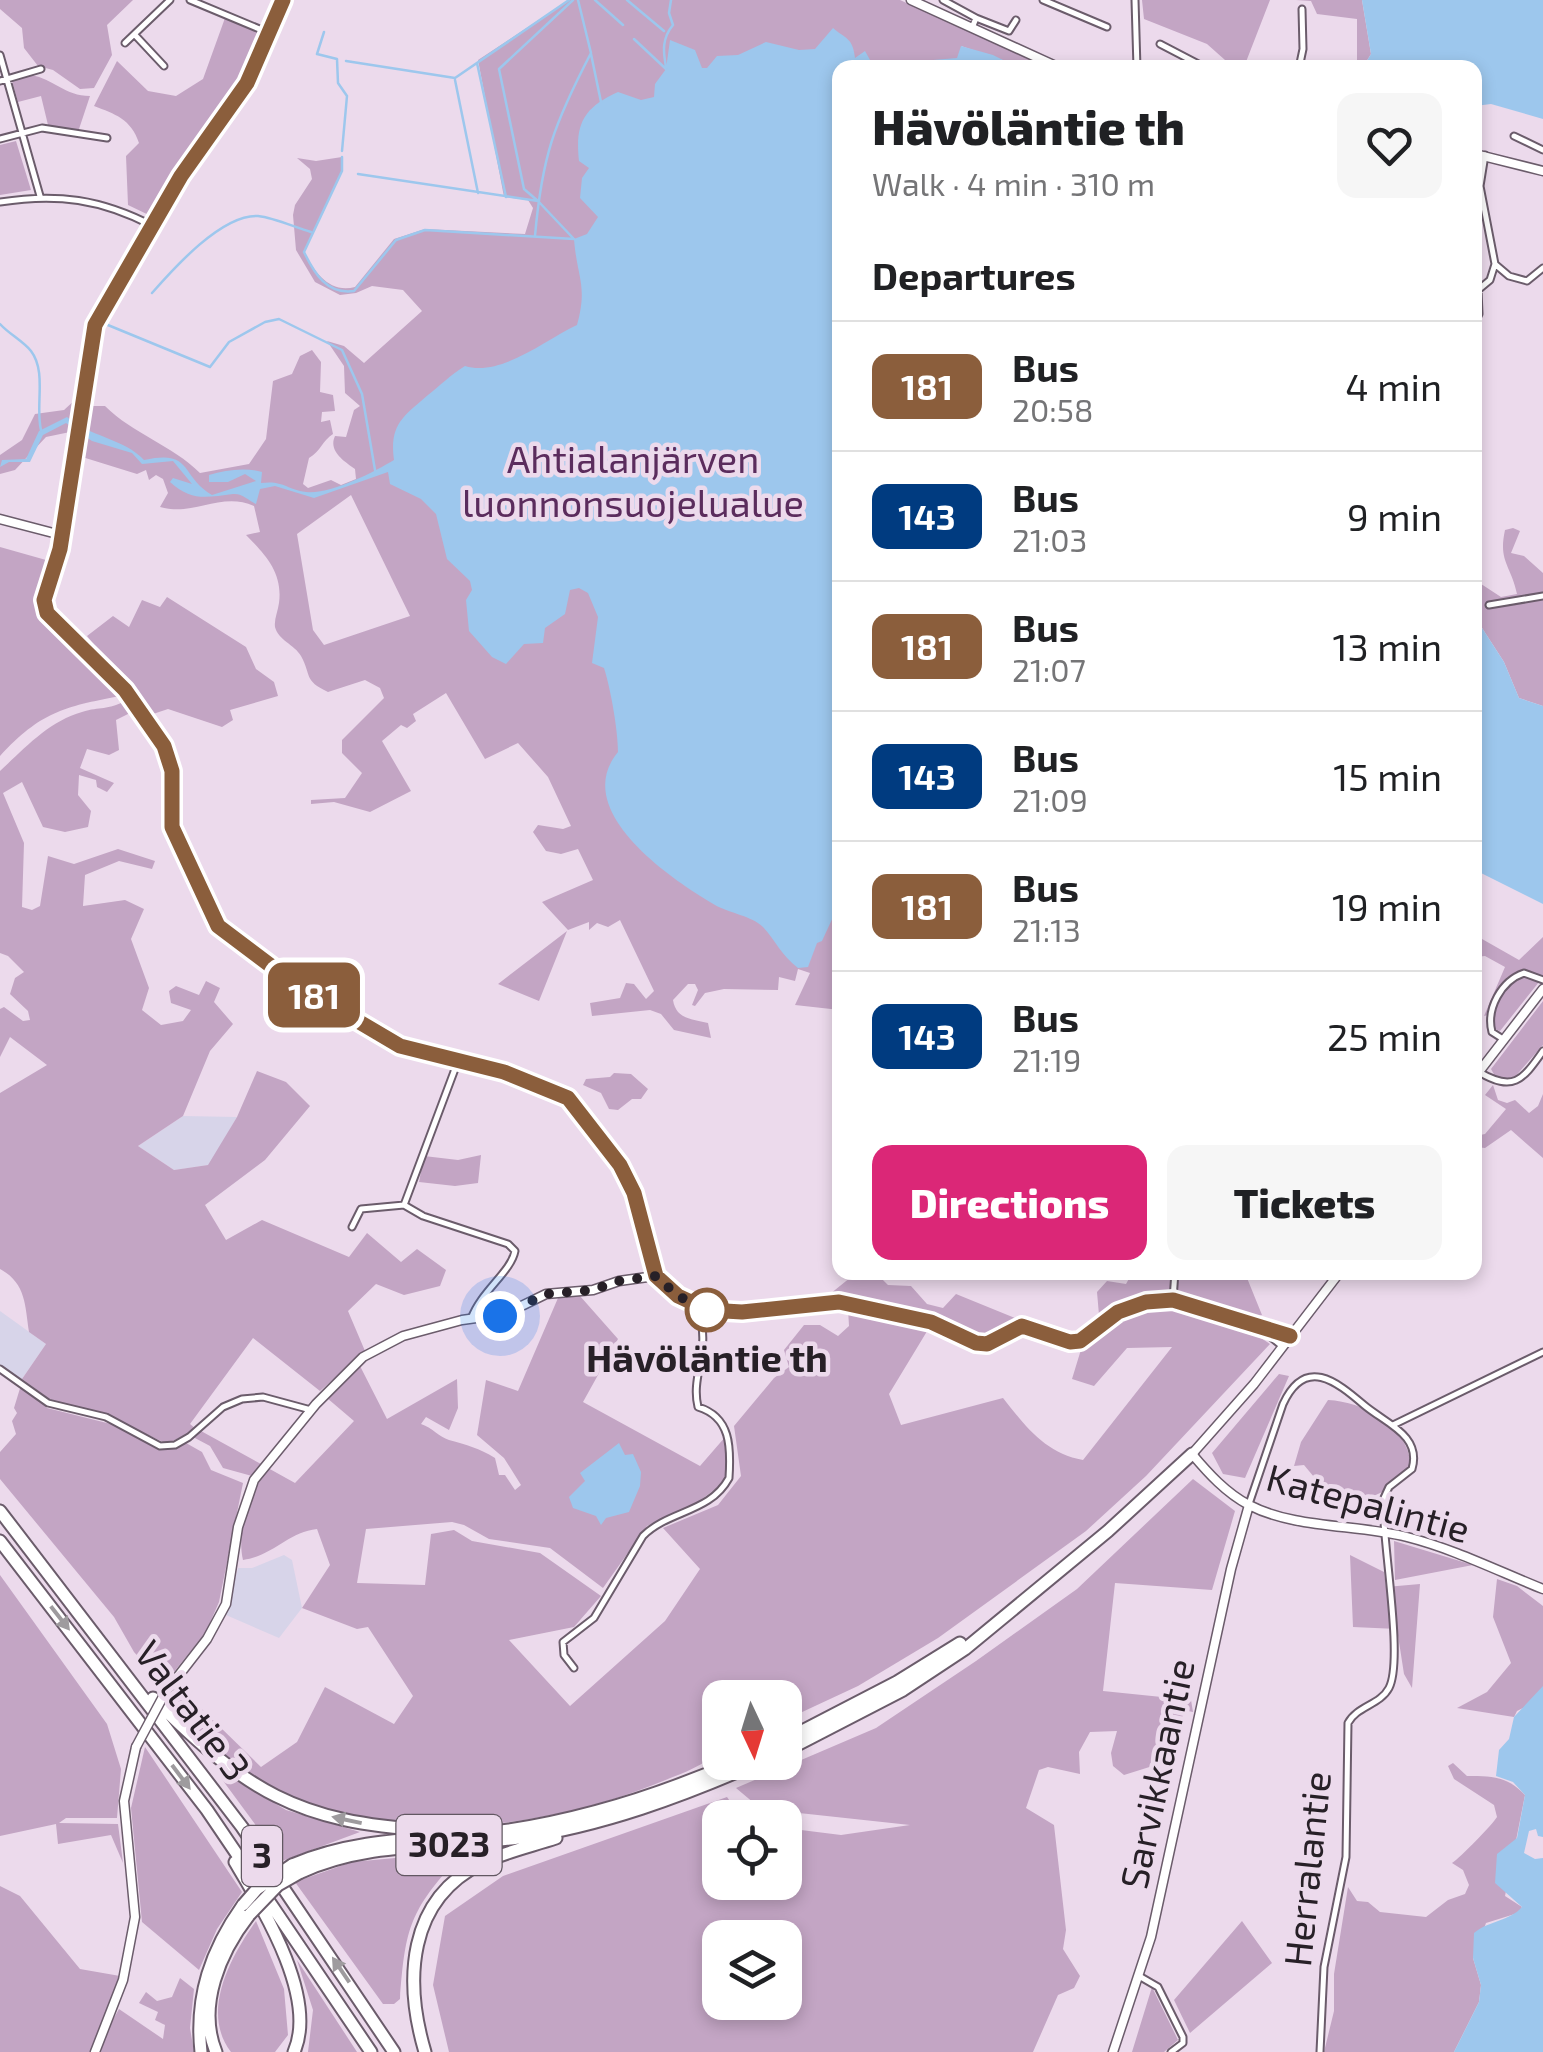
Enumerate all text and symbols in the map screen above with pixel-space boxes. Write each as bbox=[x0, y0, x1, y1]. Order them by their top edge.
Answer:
button: heart bbox=[1337, 93, 1442, 198]
text: Hävöläntie th bbox=[872, 97, 1185, 155]
text: Walk · 4 min · 310 m bbox=[872, 164, 1155, 202]
text: Departures bbox=[872, 252, 1076, 298]
text: Bus bbox=[1012, 344, 1079, 390]
text: 4 min bbox=[1345, 363, 1442, 409]
text: 181 bbox=[901, 365, 953, 407]
text: 20:58 bbox=[1012, 390, 1093, 428]
park label: Ahtialanjärven luonnonsuojelualue bbox=[462, 435, 804, 525]
text: Bus bbox=[1012, 474, 1079, 520]
text: 9 min bbox=[1347, 493, 1442, 539]
text: 143 bbox=[898, 495, 956, 537]
text: 21:03 bbox=[1012, 520, 1087, 558]
text: Bus bbox=[1012, 604, 1079, 650]
text: 13 min bbox=[1332, 623, 1442, 669]
text: 181 bbox=[901, 625, 953, 667]
text: 21:07 bbox=[1012, 650, 1086, 688]
text: Bus bbox=[1012, 734, 1079, 780]
text: 15 min bbox=[1333, 753, 1442, 799]
text: 143 bbox=[898, 755, 956, 797]
text: 21:09 bbox=[1012, 780, 1088, 818]
text: Bus bbox=[1012, 864, 1079, 910]
text: 19 min bbox=[1332, 883, 1442, 929]
text: 181 bbox=[901, 885, 953, 927]
text: 21:13 bbox=[1012, 910, 1081, 948]
line badge: 181 bbox=[256, 962, 372, 1028]
text: 181 bbox=[288, 974, 340, 1016]
text: Bus bbox=[1012, 994, 1079, 1040]
text: 25 min bbox=[1327, 1013, 1442, 1059]
text: 143 bbox=[898, 1015, 956, 1057]
text: 21:19 bbox=[1012, 1040, 1081, 1078]
button: Directions bbox=[872, 1145, 1147, 1260]
button: Tickets bbox=[1167, 1145, 1442, 1260]
marker: Hävöläntie th bbox=[686, 1289, 728, 1331]
your location bbox=[475, 1291, 525, 1341]
place label: Hävöläntie th bbox=[586, 1334, 828, 1380]
street label: Katepalintie bbox=[1262, 1453, 1475, 1551]
one-way arrow bbox=[49, 1605, 69, 1631]
street label: Valtatie 3 bbox=[126, 1631, 261, 1789]
street label: Sarvikkaantie bbox=[1109, 1654, 1203, 1893]
north arrow bbox=[702, 1680, 802, 1780]
map controls bbox=[702, 1680, 802, 2020]
one-way arrow bbox=[171, 1764, 191, 1790]
street label: Herralantie bbox=[1273, 1769, 1339, 1968]
button: locate bbox=[702, 1800, 802, 1900]
one-way arrow bbox=[331, 1812, 362, 1828]
road number: 3023 bbox=[396, 1815, 502, 1875]
road number: 3 bbox=[242, 1826, 282, 1886]
button: layers bbox=[702, 1920, 802, 2020]
one-way arrow bbox=[332, 1957, 351, 1984]

